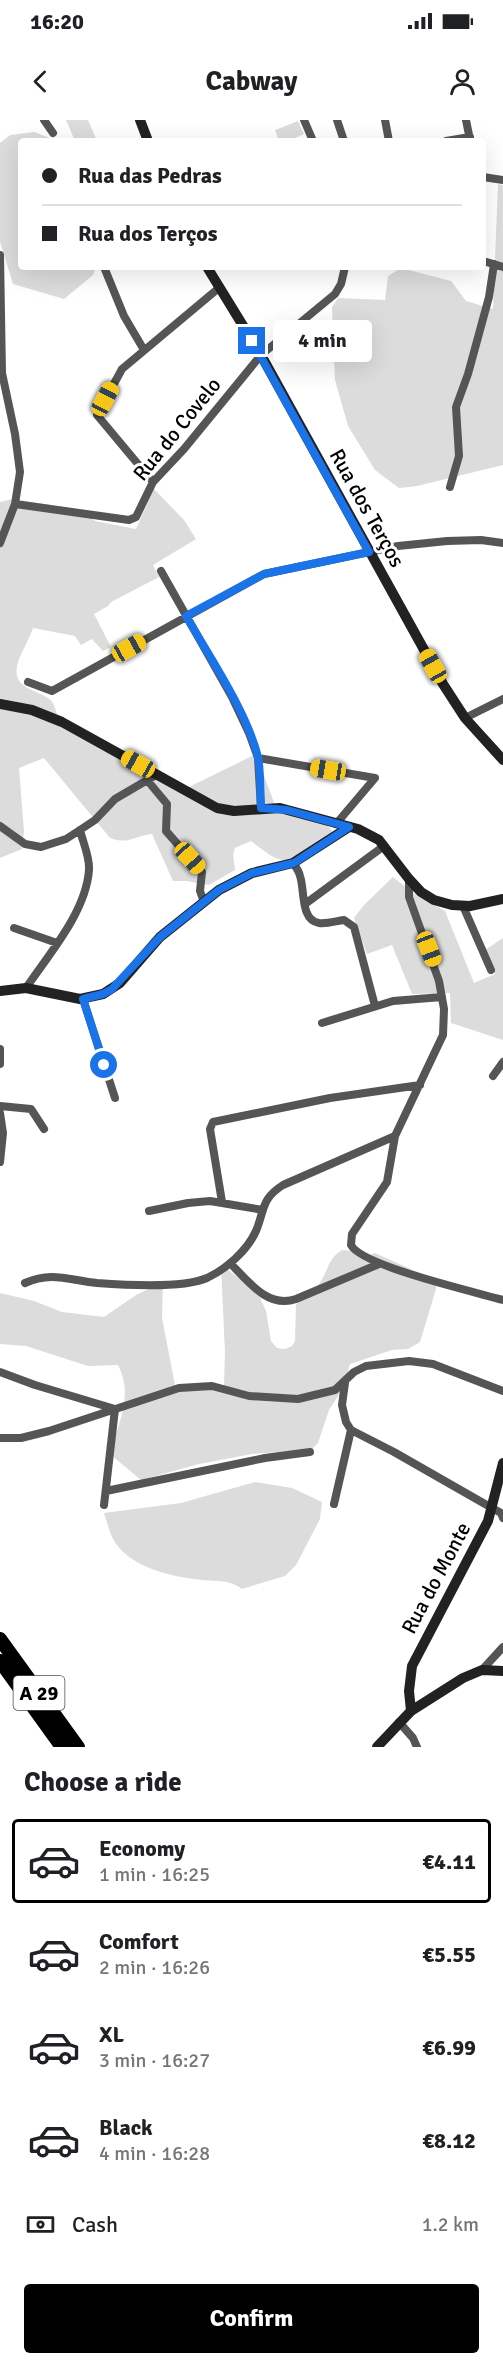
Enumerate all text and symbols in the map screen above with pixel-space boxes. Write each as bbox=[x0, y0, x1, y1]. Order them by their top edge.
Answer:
text: 16:20 bbox=[30, 8, 84, 35]
icon: back bbox=[24, 65, 57, 98]
text: Cabway bbox=[206, 65, 297, 98]
icon: person bbox=[446, 65, 479, 98]
text: Rua das Pedras bbox=[78, 162, 222, 189]
text: Rua dos Terços bbox=[78, 220, 217, 247]
callout: 4 min bbox=[273, 320, 372, 362]
route end bbox=[238, 327, 265, 354]
text: 4 min bbox=[298, 328, 347, 353]
street label: Rua do Covelo bbox=[127, 372, 227, 486]
car bbox=[89, 379, 121, 419]
street label: Rua dos Terços bbox=[324, 444, 410, 572]
car bbox=[109, 631, 149, 665]
car bbox=[416, 646, 450, 686]
car bbox=[118, 747, 158, 781]
car bbox=[309, 758, 347, 782]
car bbox=[171, 839, 209, 877]
car bbox=[414, 929, 444, 969]
route start bbox=[90, 1051, 117, 1078]
street label: Rua do Monte bbox=[396, 1518, 476, 1638]
road number: A 29 bbox=[14, 1676, 64, 1710]
text: Choose a ride bbox=[24, 1766, 182, 1799]
icon: car bbox=[27, 1834, 81, 1888]
text: Economy bbox=[99, 1835, 185, 1862]
text: €4.11 bbox=[422, 1848, 476, 1875]
text: 1 min · 16:25 bbox=[99, 1862, 210, 1887]
icon: car bbox=[27, 1927, 81, 1981]
text: Comfort bbox=[99, 1928, 179, 1955]
text: €5.55 bbox=[422, 1941, 476, 1968]
text: 2 min · 16:26 bbox=[99, 1955, 210, 1980]
icon: car bbox=[27, 2020, 81, 2074]
text: XL bbox=[99, 2021, 124, 2048]
text: €6.99 bbox=[422, 2034, 476, 2061]
text: 3 min · 16:27 bbox=[99, 2048, 210, 2073]
icon: car bbox=[27, 2113, 81, 2167]
text: Black bbox=[99, 2114, 153, 2141]
text: €8.12 bbox=[422, 2127, 476, 2154]
text: 4 min · 16:28 bbox=[99, 2141, 210, 2166]
icon: cash bbox=[24, 2208, 57, 2241]
text: Cash bbox=[72, 2211, 118, 2238]
text: 1.2 km bbox=[422, 2212, 479, 2237]
button: Confirm bbox=[24, 2284, 479, 2353]

